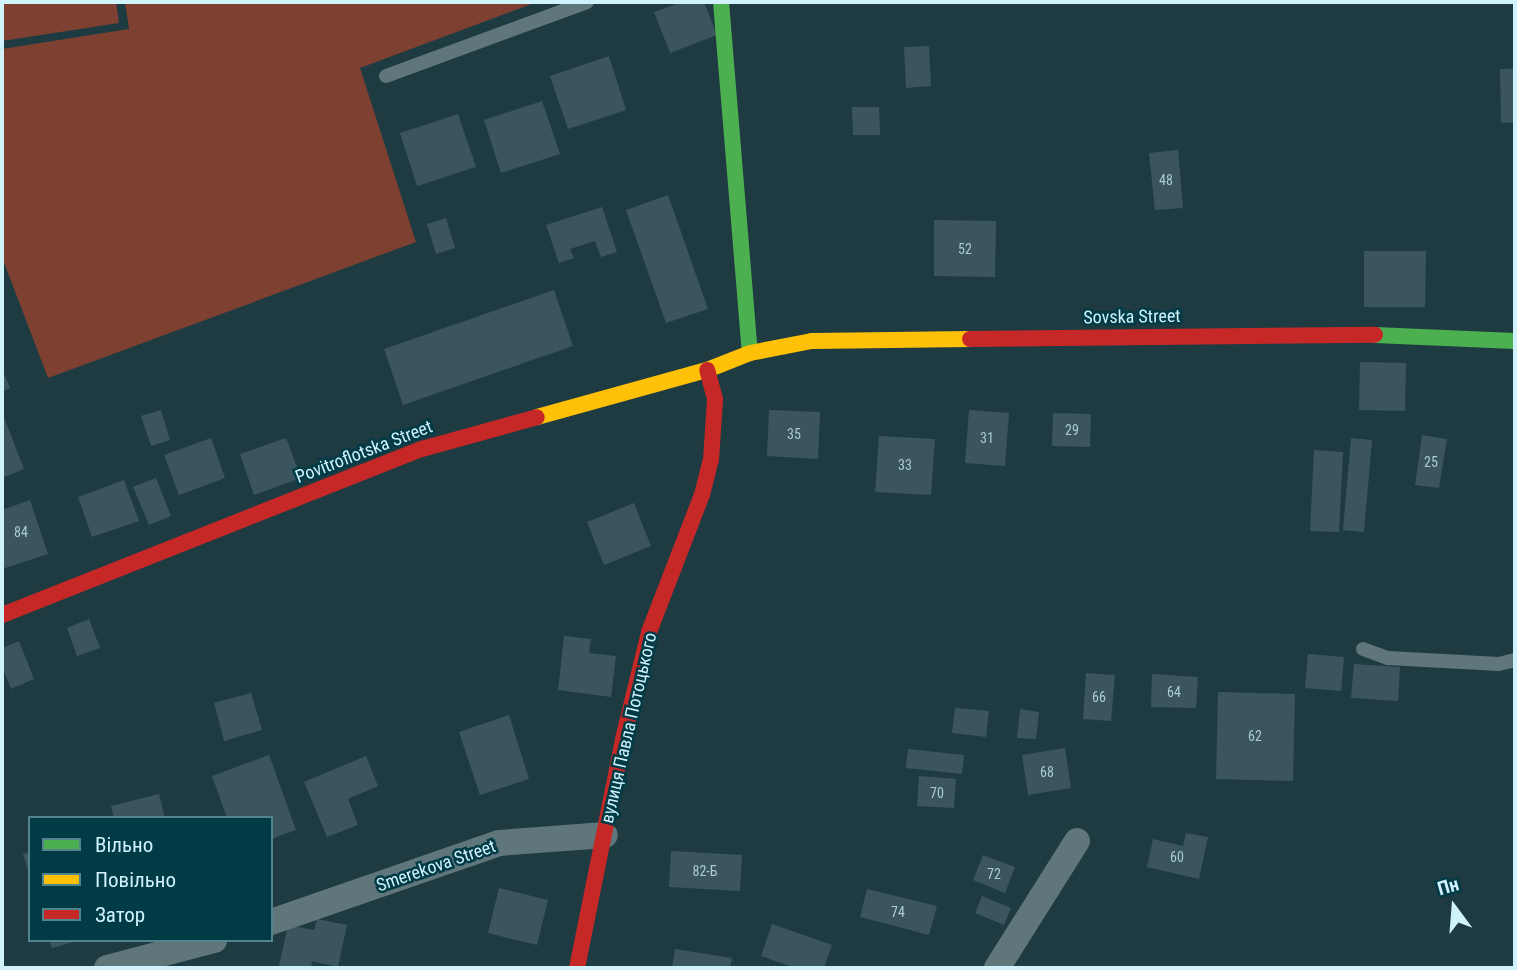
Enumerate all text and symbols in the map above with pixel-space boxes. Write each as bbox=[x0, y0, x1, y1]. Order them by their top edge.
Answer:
house number: 48 bbox=[1159, 172, 1173, 188]
house number: 52 bbox=[958, 241, 972, 257]
street label: Sovska Street bbox=[1083, 305, 1181, 329]
street label: Povitroflotska Street bbox=[292, 416, 436, 488]
house number: 29 bbox=[1065, 422, 1079, 438]
house number: 35 bbox=[787, 426, 801, 442]
house number: 31 bbox=[980, 430, 994, 446]
house number: 25 bbox=[1424, 454, 1438, 470]
house number: 33 bbox=[898, 457, 912, 473]
house number: 84 bbox=[14, 524, 28, 540]
street label: вулиця Павла Потоцького bbox=[597, 631, 661, 825]
house number: 64 bbox=[1167, 684, 1181, 700]
house number: 66 bbox=[1092, 689, 1106, 705]
house number: 62 bbox=[1248, 728, 1262, 744]
house number: 68 bbox=[1040, 764, 1054, 780]
house number: 70 bbox=[930, 785, 944, 801]
legend bbox=[28, 816, 273, 942]
text: Вільно bbox=[95, 833, 153, 857]
street label: Smerekova Street bbox=[374, 836, 498, 896]
house number: 60 bbox=[1170, 849, 1184, 865]
house number: 82-Б bbox=[693, 863, 717, 879]
house number: 72 bbox=[987, 866, 1001, 882]
text: Повільно bbox=[95, 868, 176, 892]
north arrow bbox=[1419, 872, 1489, 942]
text: Пн bbox=[1435, 872, 1461, 900]
text: Затор bbox=[95, 903, 145, 927]
house number: 74 bbox=[891, 904, 905, 920]

